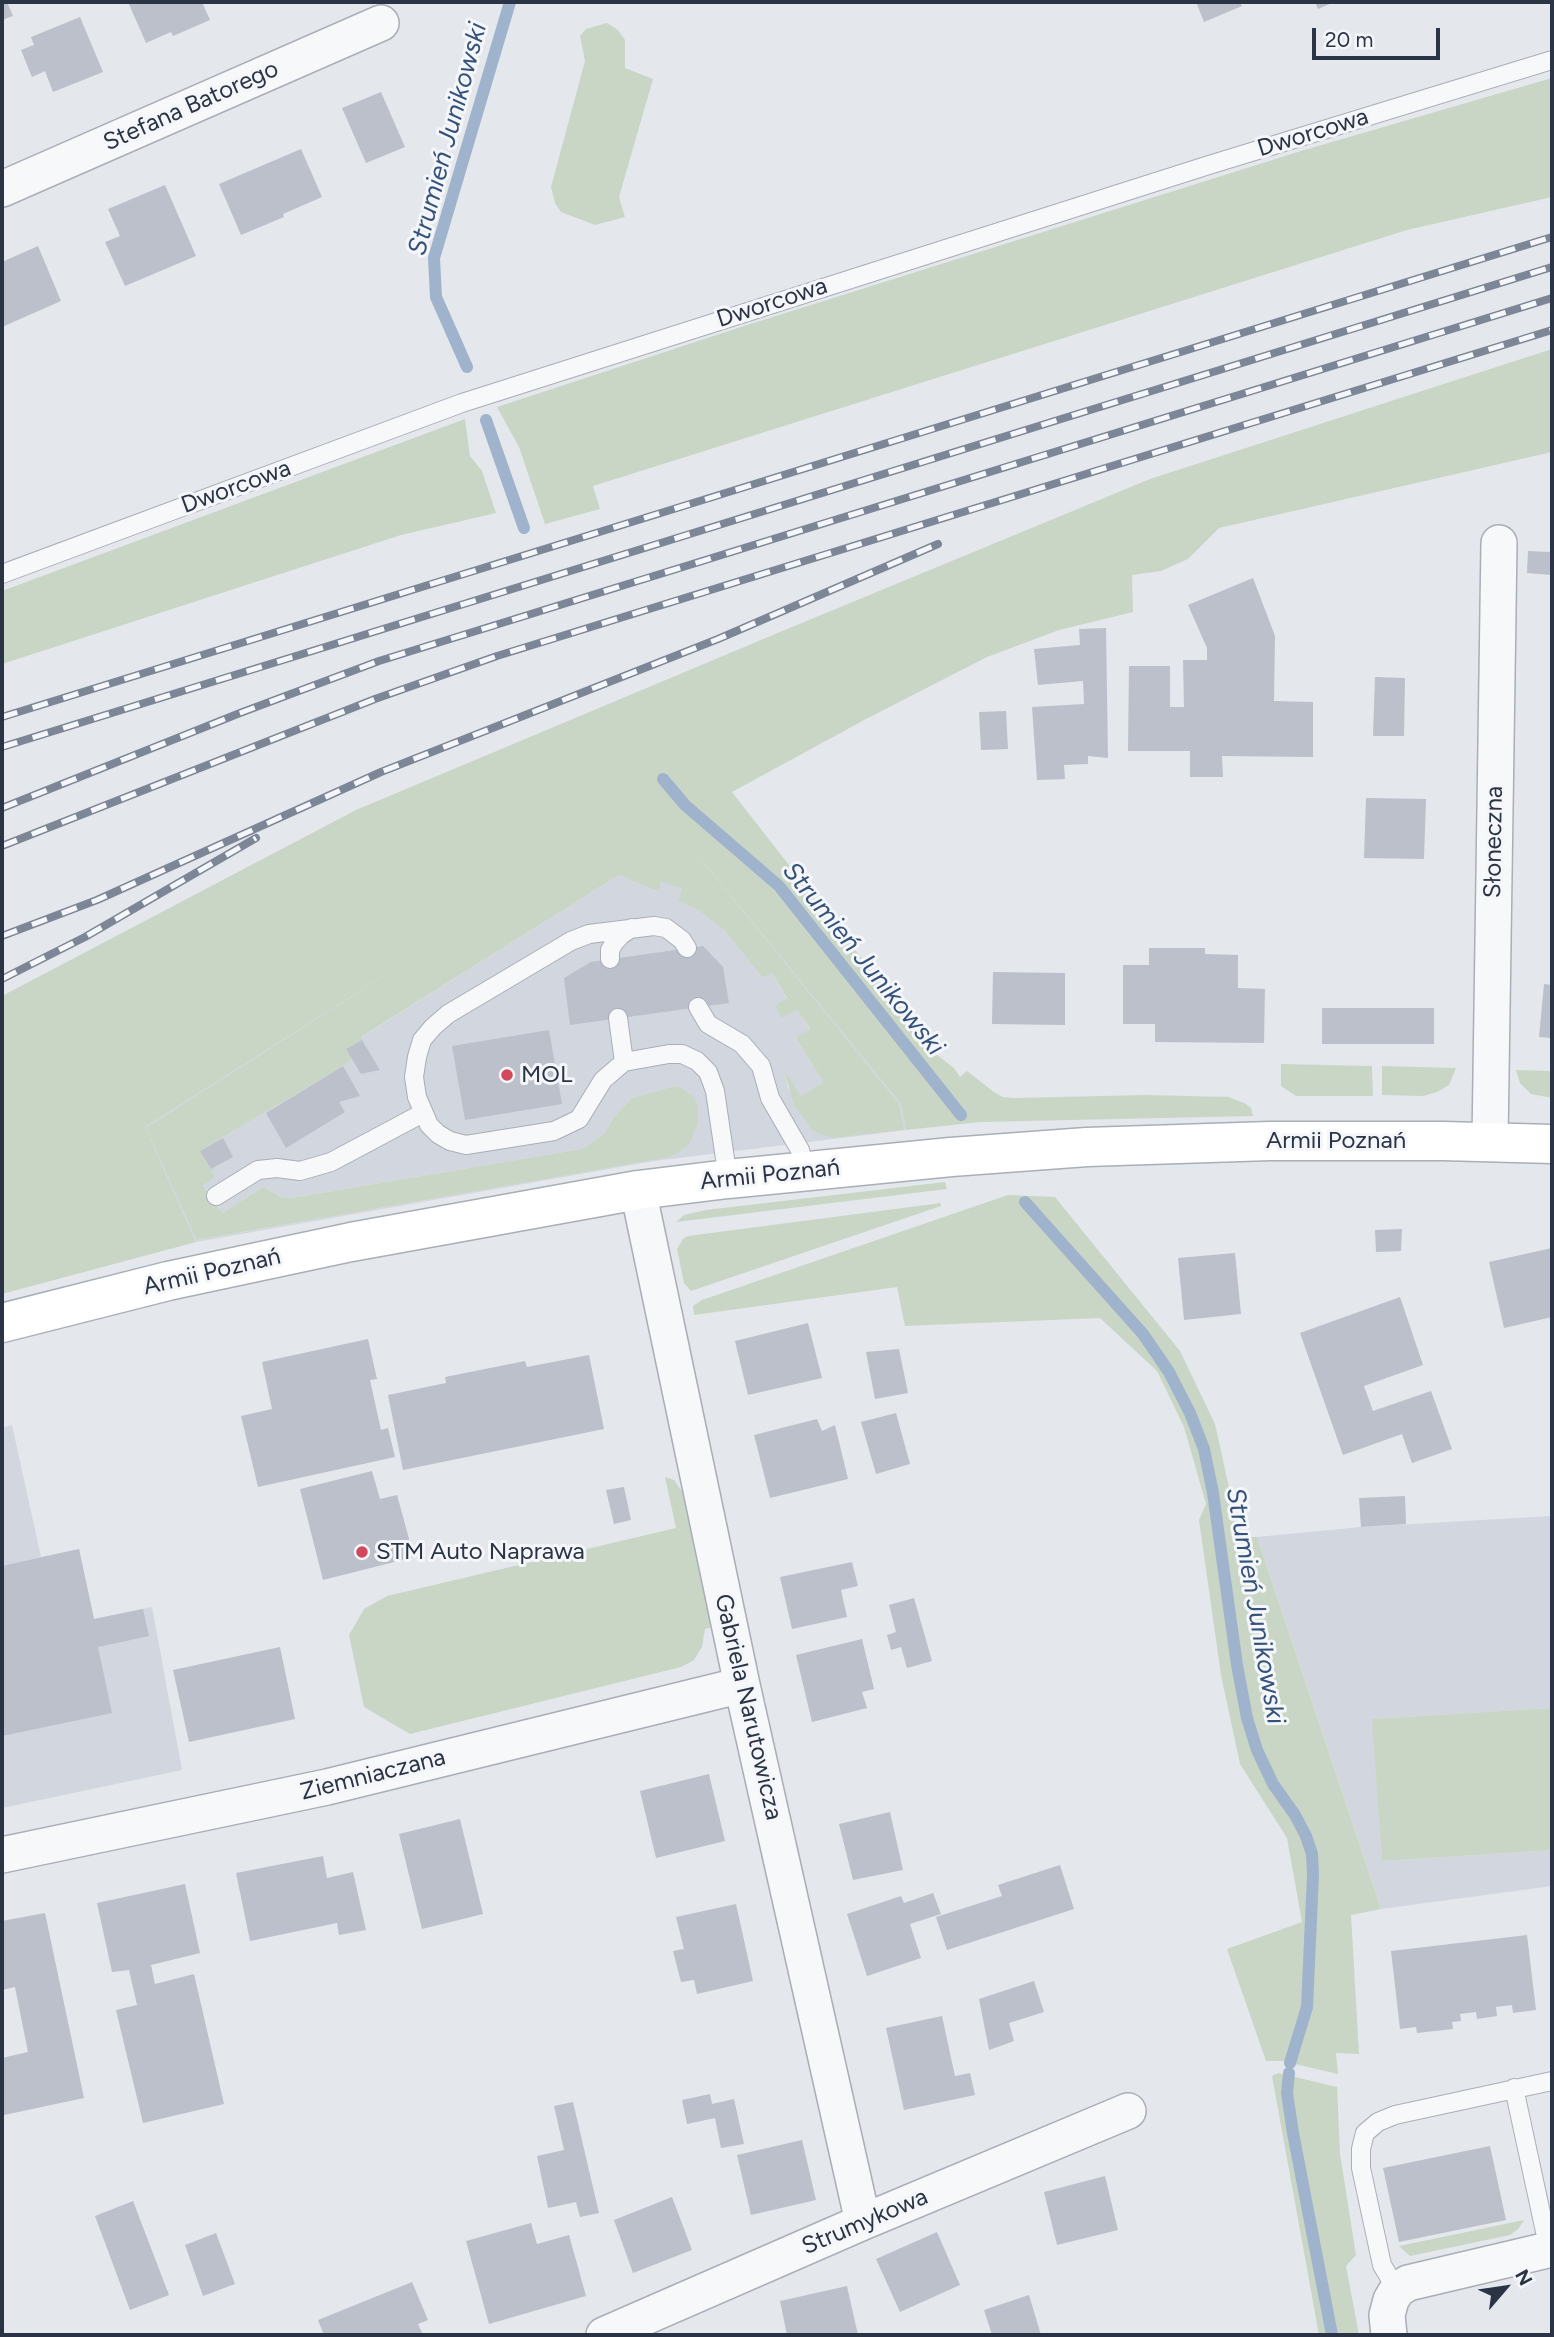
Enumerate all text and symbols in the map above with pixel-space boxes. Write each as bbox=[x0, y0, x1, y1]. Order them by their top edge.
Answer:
scale bar bbox=[1316, 14, 1444, 58]
water label: Strumień Junikowski bbox=[402, 19, 494, 259]
text: 20 m bbox=[1325, 27, 1373, 52]
street label: Stefana Batorego bbox=[99, 55, 283, 157]
street label: Dworcowa bbox=[1254, 102, 1372, 164]
street label: Dworcowa bbox=[713, 272, 831, 334]
street label: Dworcowa bbox=[177, 454, 295, 520]
street label: Słoneczna bbox=[1479, 786, 1509, 898]
water label: Strumień Junikowski bbox=[775, 856, 951, 1062]
place label: MOL bbox=[521, 1061, 572, 1089]
marker: MOL bbox=[499, 1067, 515, 1083]
street label: Armii Poznań bbox=[1266, 1127, 1406, 1155]
street label: Armii Poznań bbox=[699, 1153, 841, 1197]
street label: Armii Poznań bbox=[140, 1242, 284, 1302]
water label: Strumień Junikowski bbox=[1219, 1485, 1291, 1727]
place label: STM Auto Naprawa bbox=[376, 1538, 585, 1566]
marker: STM Auto Naprawa bbox=[354, 1544, 370, 1560]
street label: Gabriela Narutowicza bbox=[708, 1591, 788, 1823]
street label: Ziemniaczana bbox=[298, 1743, 448, 1807]
street label: Strumykowa bbox=[798, 2183, 932, 2261]
north arrow bbox=[1470, 2253, 1540, 2323]
text: N bbox=[1510, 2266, 1537, 2290]

